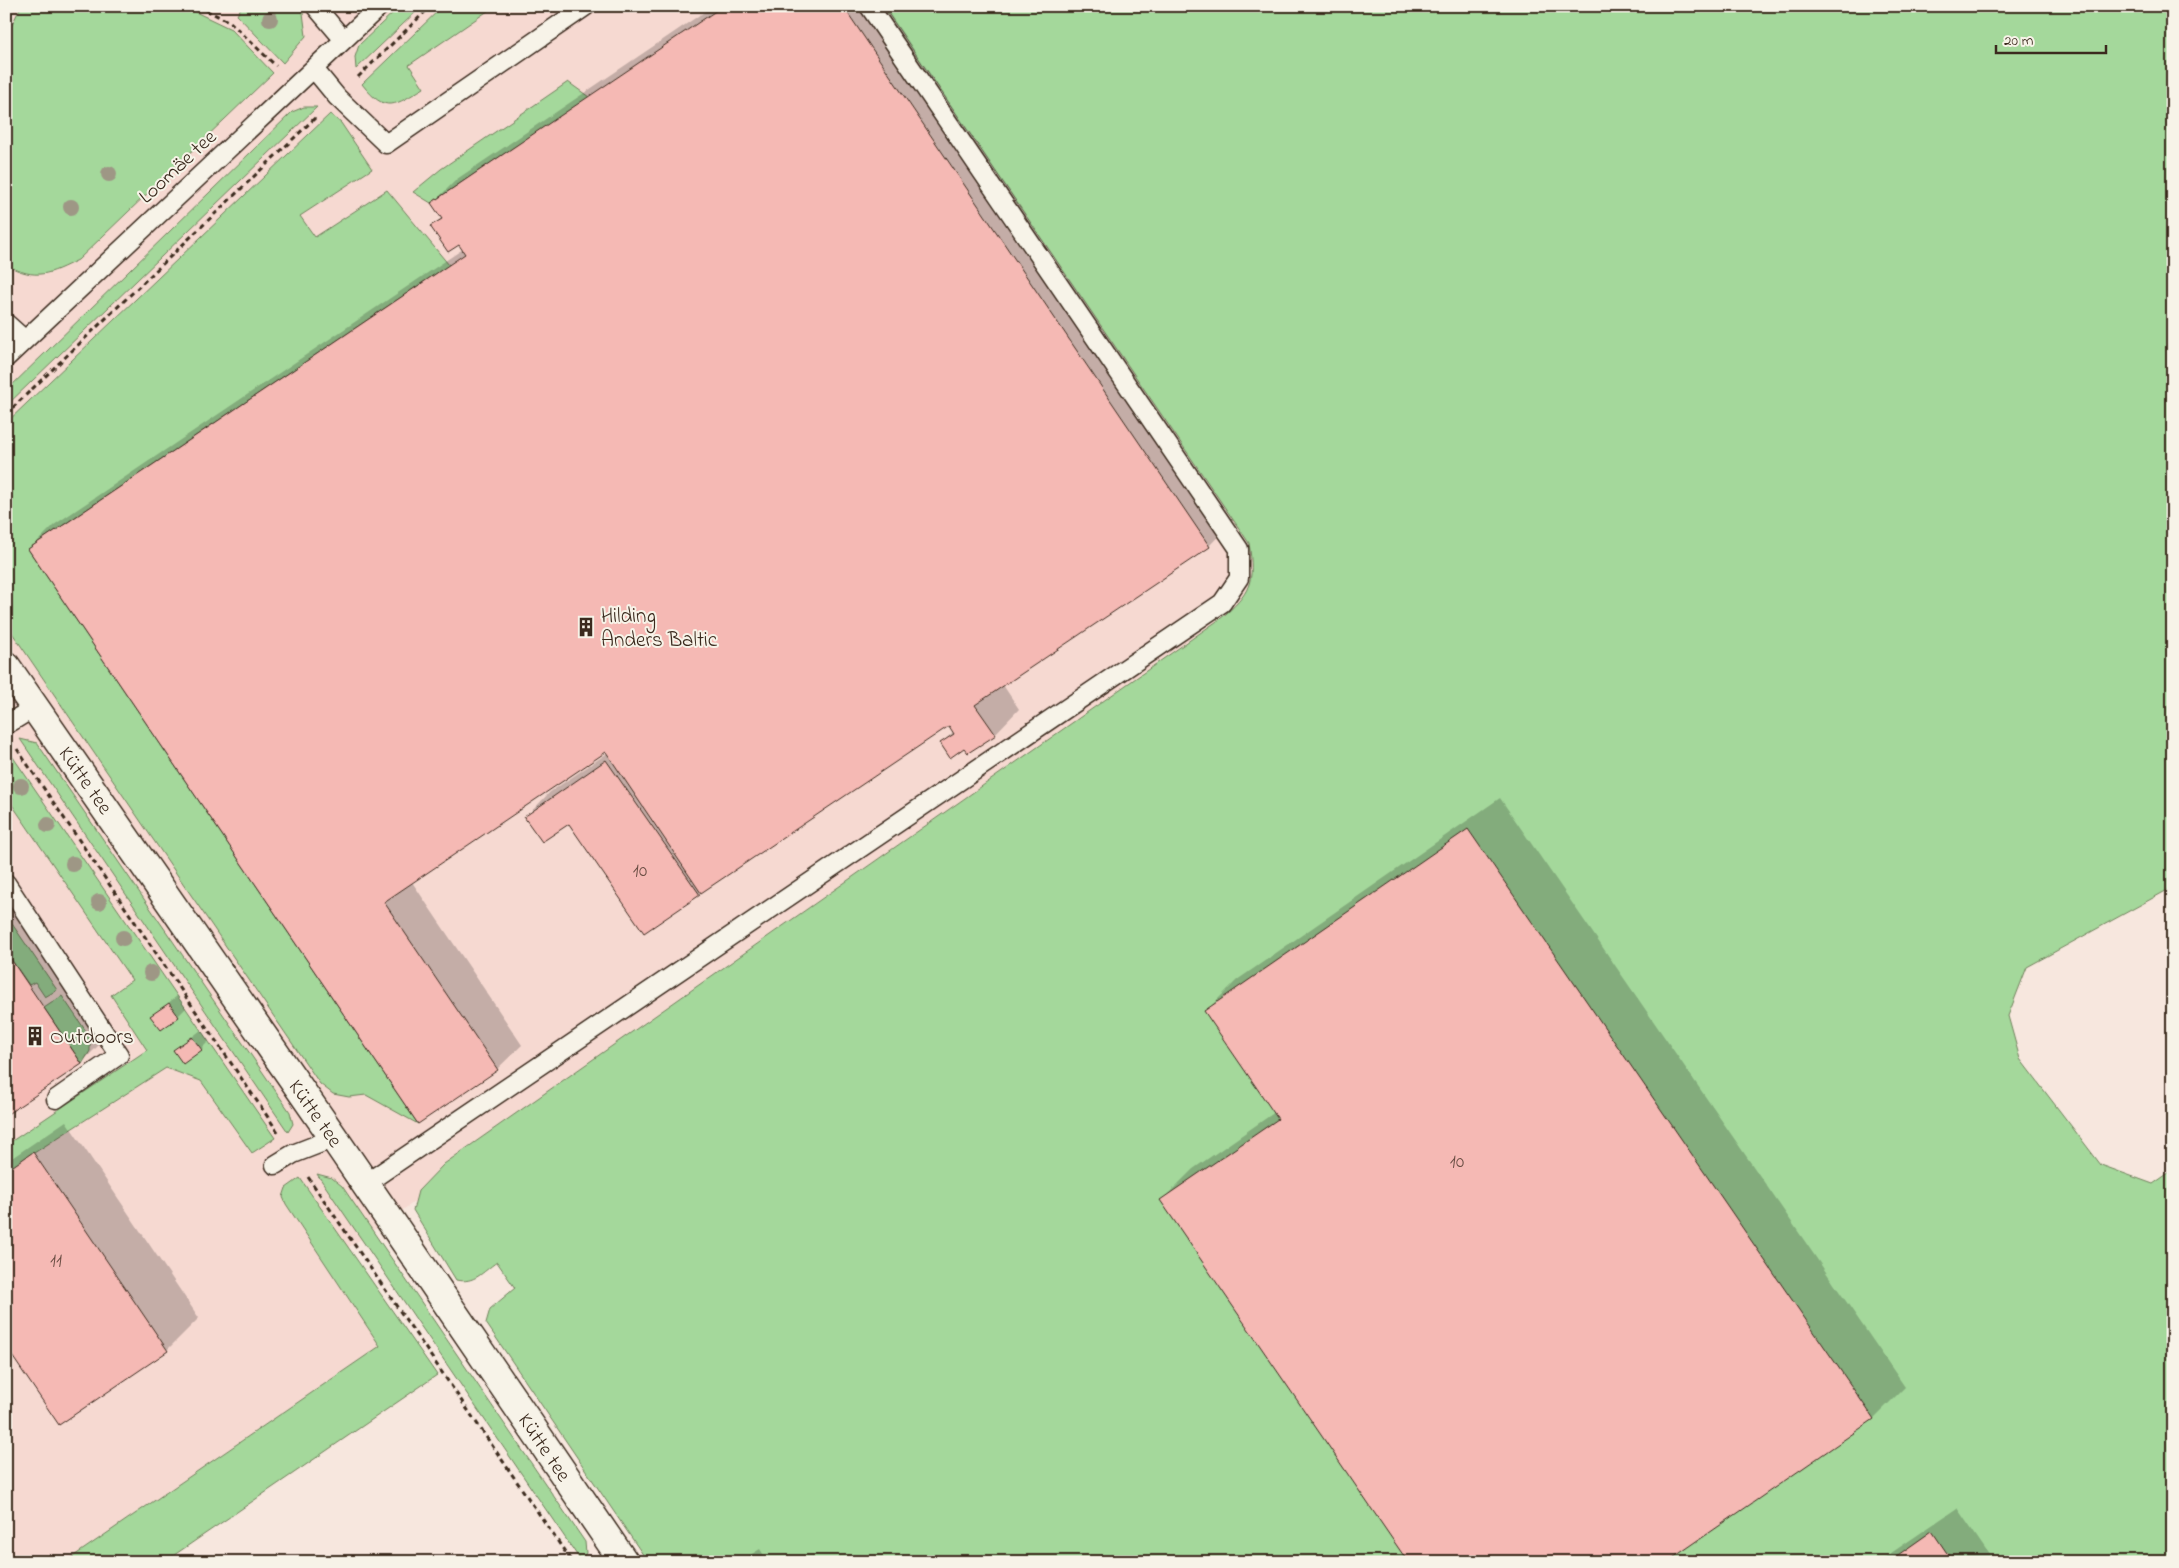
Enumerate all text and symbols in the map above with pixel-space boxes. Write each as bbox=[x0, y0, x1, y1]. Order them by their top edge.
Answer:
scale bar bbox=[1996, 22, 2106, 54]
text: 20 m bbox=[2004, 30, 2034, 52]
street label: Loomäe tee bbox=[133, 123, 225, 212]
place label: Hilding Anders Baltic bbox=[601, 602, 718, 656]
building icon: Hilding Anders Baltic bbox=[575, 616, 597, 638]
street label: Kütte tee bbox=[50, 741, 119, 822]
house number: 10 bbox=[633, 858, 647, 885]
place label: Outdoors bbox=[50, 1023, 134, 1053]
building icon: Outdoors bbox=[24, 1025, 46, 1047]
street label: Kütte tee bbox=[280, 1074, 349, 1155]
house number: 10 bbox=[1450, 1149, 1464, 1176]
house number: 11 bbox=[50, 1248, 62, 1275]
street label: Kütte tee bbox=[509, 1408, 578, 1489]

